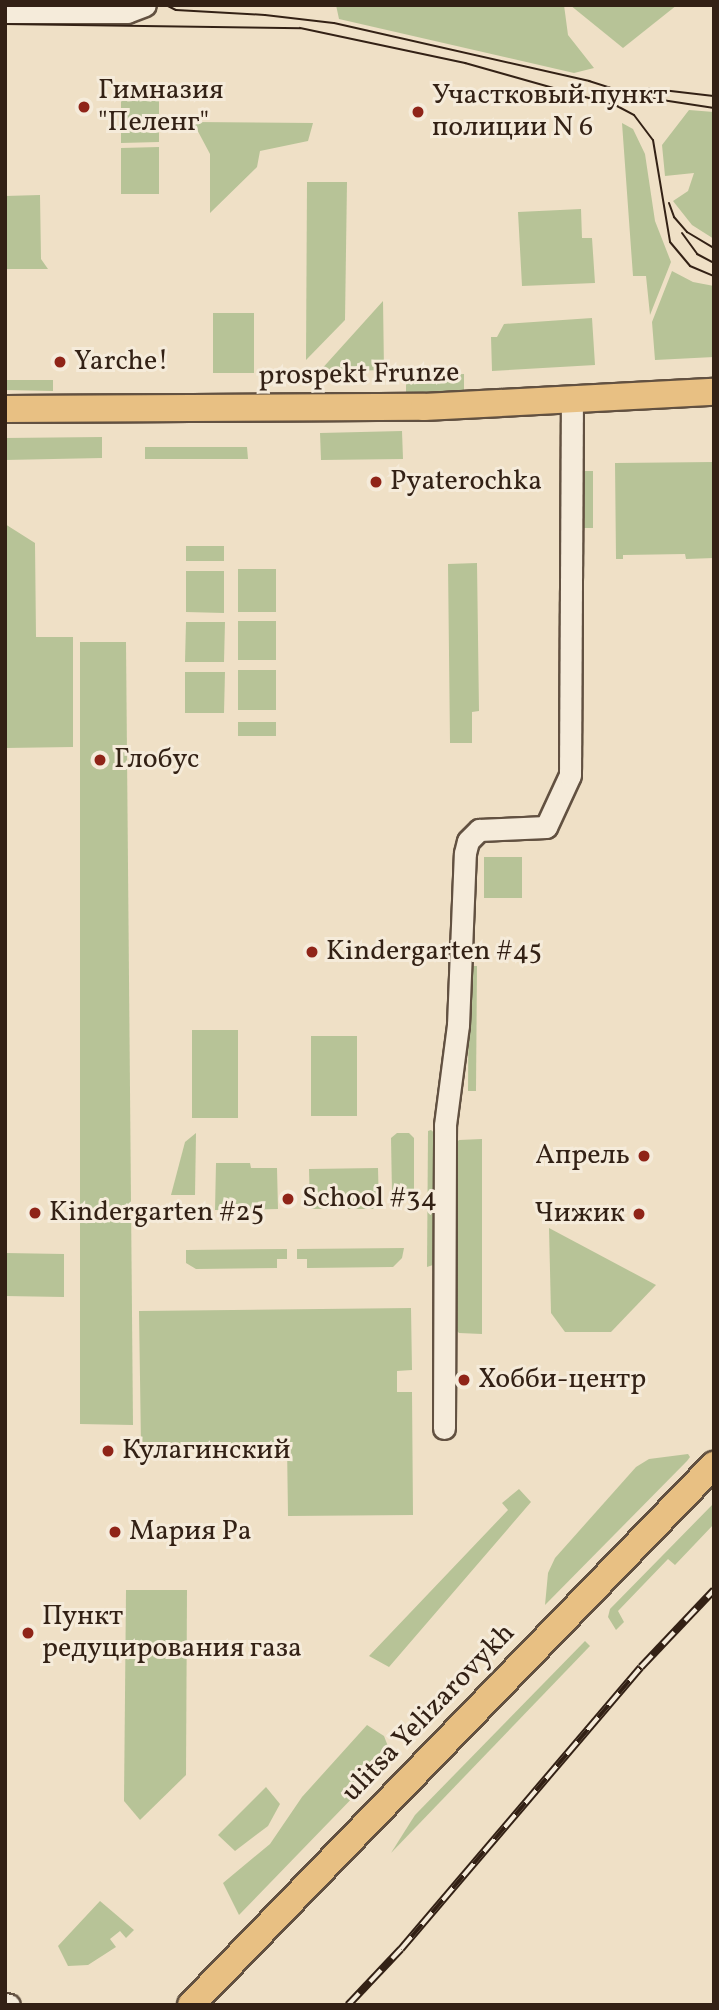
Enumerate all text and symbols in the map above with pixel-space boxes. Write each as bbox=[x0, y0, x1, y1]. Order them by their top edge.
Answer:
place label: Гимназия "Пеленг" bbox=[98, 74, 224, 140]
place label: Участковый пункт полиции N 6 bbox=[432, 79, 667, 145]
marker: Гимназия "Пеленг" bbox=[76, 99, 92, 115]
marker: Участковый пункт полиции N 6 bbox=[410, 104, 426, 120]
place label: Yarche! bbox=[74, 345, 169, 379]
marker: Yarche! bbox=[52, 354, 68, 370]
street label: prospekt Frunze bbox=[258, 356, 460, 394]
place label: Pyaterochka bbox=[390, 465, 542, 499]
marker: Pyaterochka bbox=[368, 474, 384, 490]
place label: Глобус bbox=[114, 743, 200, 777]
marker: Глобус bbox=[92, 752, 108, 768]
place label: Kindergarten #45 bbox=[326, 935, 542, 969]
marker: Kindergarten #45 bbox=[304, 944, 320, 960]
place label: Апрель bbox=[535, 1139, 630, 1173]
marker: Апрель bbox=[636, 1148, 652, 1164]
place label: School #34 bbox=[302, 1182, 437, 1216]
marker: School #34 bbox=[280, 1191, 296, 1207]
place label: Kindergarten #25 bbox=[49, 1196, 264, 1230]
place label: Чижик bbox=[534, 1197, 625, 1231]
marker: Kindergarten #25 bbox=[27, 1205, 43, 1221]
marker: Чижик bbox=[631, 1206, 647, 1222]
place label: Хобби-центр bbox=[478, 1363, 646, 1397]
marker: Хобби-центр bbox=[456, 1372, 472, 1388]
place label: Кулагинский bbox=[122, 1434, 290, 1468]
marker: Кулагинский bbox=[100, 1443, 116, 1459]
place label: Мария Ра bbox=[129, 1515, 252, 1549]
marker: Мария Ра bbox=[107, 1524, 123, 1540]
place label: Пункт редуцирования газа bbox=[42, 1600, 302, 1666]
street label: ulitsa Yelizarovykh bbox=[335, 1617, 523, 1809]
marker: Пункт редуцирования газа bbox=[20, 1625, 36, 1641]

